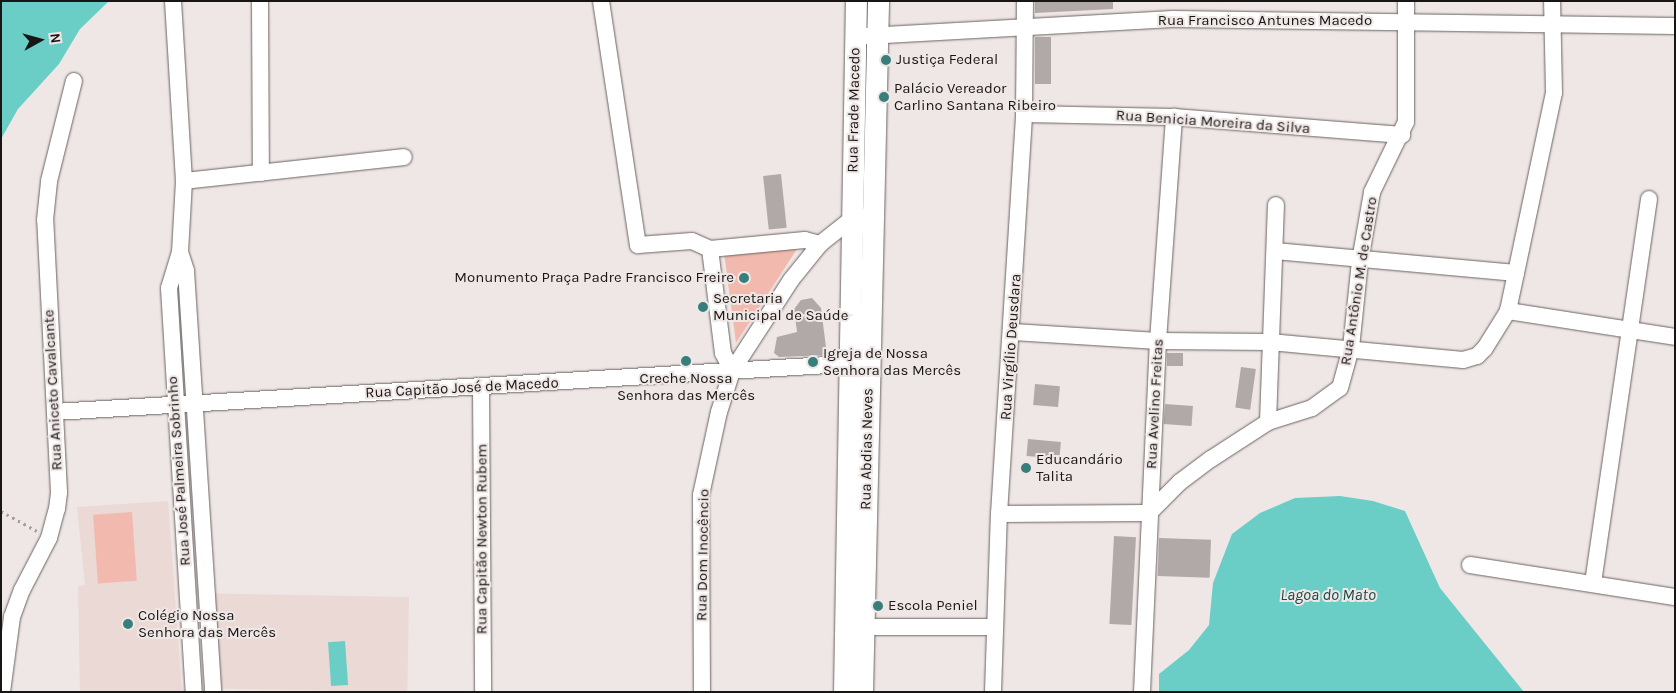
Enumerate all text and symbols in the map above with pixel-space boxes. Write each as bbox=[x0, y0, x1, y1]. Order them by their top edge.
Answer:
street label: Rua Francisco Antunes Macedo bbox=[1158, 12, 1372, 30]
north arrow bbox=[15, 15, 65, 65]
text: N bbox=[46, 32, 64, 44]
street label: Rua Frade Macedo bbox=[844, 47, 864, 173]
place label: Justiça Federal bbox=[896, 51, 998, 69]
marker: Justiça Federal bbox=[880, 54, 892, 66]
place label: Palácio Vereador Carlino Santana Ribeiro bbox=[894, 79, 1056, 114]
marker: Palácio Vereador Carlino Santana Ribeiro bbox=[878, 91, 890, 103]
street label: Rua Benicia Moreira da Silva bbox=[1115, 106, 1311, 138]
street label: Rua Antônio M. de Castro bbox=[1337, 195, 1381, 367]
place label: Monumento Praça Padre Francisco Freire bbox=[454, 269, 734, 287]
marker: Monumento Praça Padre Francisco Freire bbox=[738, 272, 750, 284]
street label: Rua Virgílio Deusdara bbox=[997, 273, 1025, 421]
place label: Secretaria Municipal de Saúde bbox=[713, 289, 848, 324]
marker: Secretaria Municipal de Saúde bbox=[697, 301, 709, 313]
street label: Rua Aniceto Cavalcante bbox=[40, 309, 66, 471]
street label: Rua Avelino Freitas bbox=[1143, 338, 1167, 470]
place label: Igreja de Nossa Senhora das Mercês bbox=[823, 344, 961, 379]
marker: Creche Nossa Senhora das Mercês bbox=[680, 355, 692, 367]
marker: Igreja de Nossa Senhora das Mercês bbox=[807, 356, 819, 368]
place label: Creche Nossa Senhora das Mercês bbox=[617, 369, 755, 404]
street label: Rua Capitão José de Macedo bbox=[365, 374, 559, 402]
street label: Rua José Palmeira Sobrinho bbox=[163, 376, 195, 566]
street label: Rua Abdias Neves bbox=[857, 388, 877, 510]
street label: Rua Capitão Newton Rubem bbox=[473, 444, 491, 634]
place label: Educandário Talita bbox=[1036, 450, 1123, 485]
marker: Educandário Talita bbox=[1020, 462, 1032, 474]
street label: Rua Dom Inocêncio bbox=[693, 489, 713, 621]
water label: Lagoa do Mato bbox=[1280, 585, 1376, 605]
place label: Escola Peniel bbox=[888, 597, 978, 615]
marker: Escola Peniel bbox=[872, 600, 884, 612]
place label: Colégio Nossa Senhora das Mercês bbox=[138, 606, 276, 641]
marker: Colégio Nossa Senhora das Mercês bbox=[122, 618, 134, 630]

